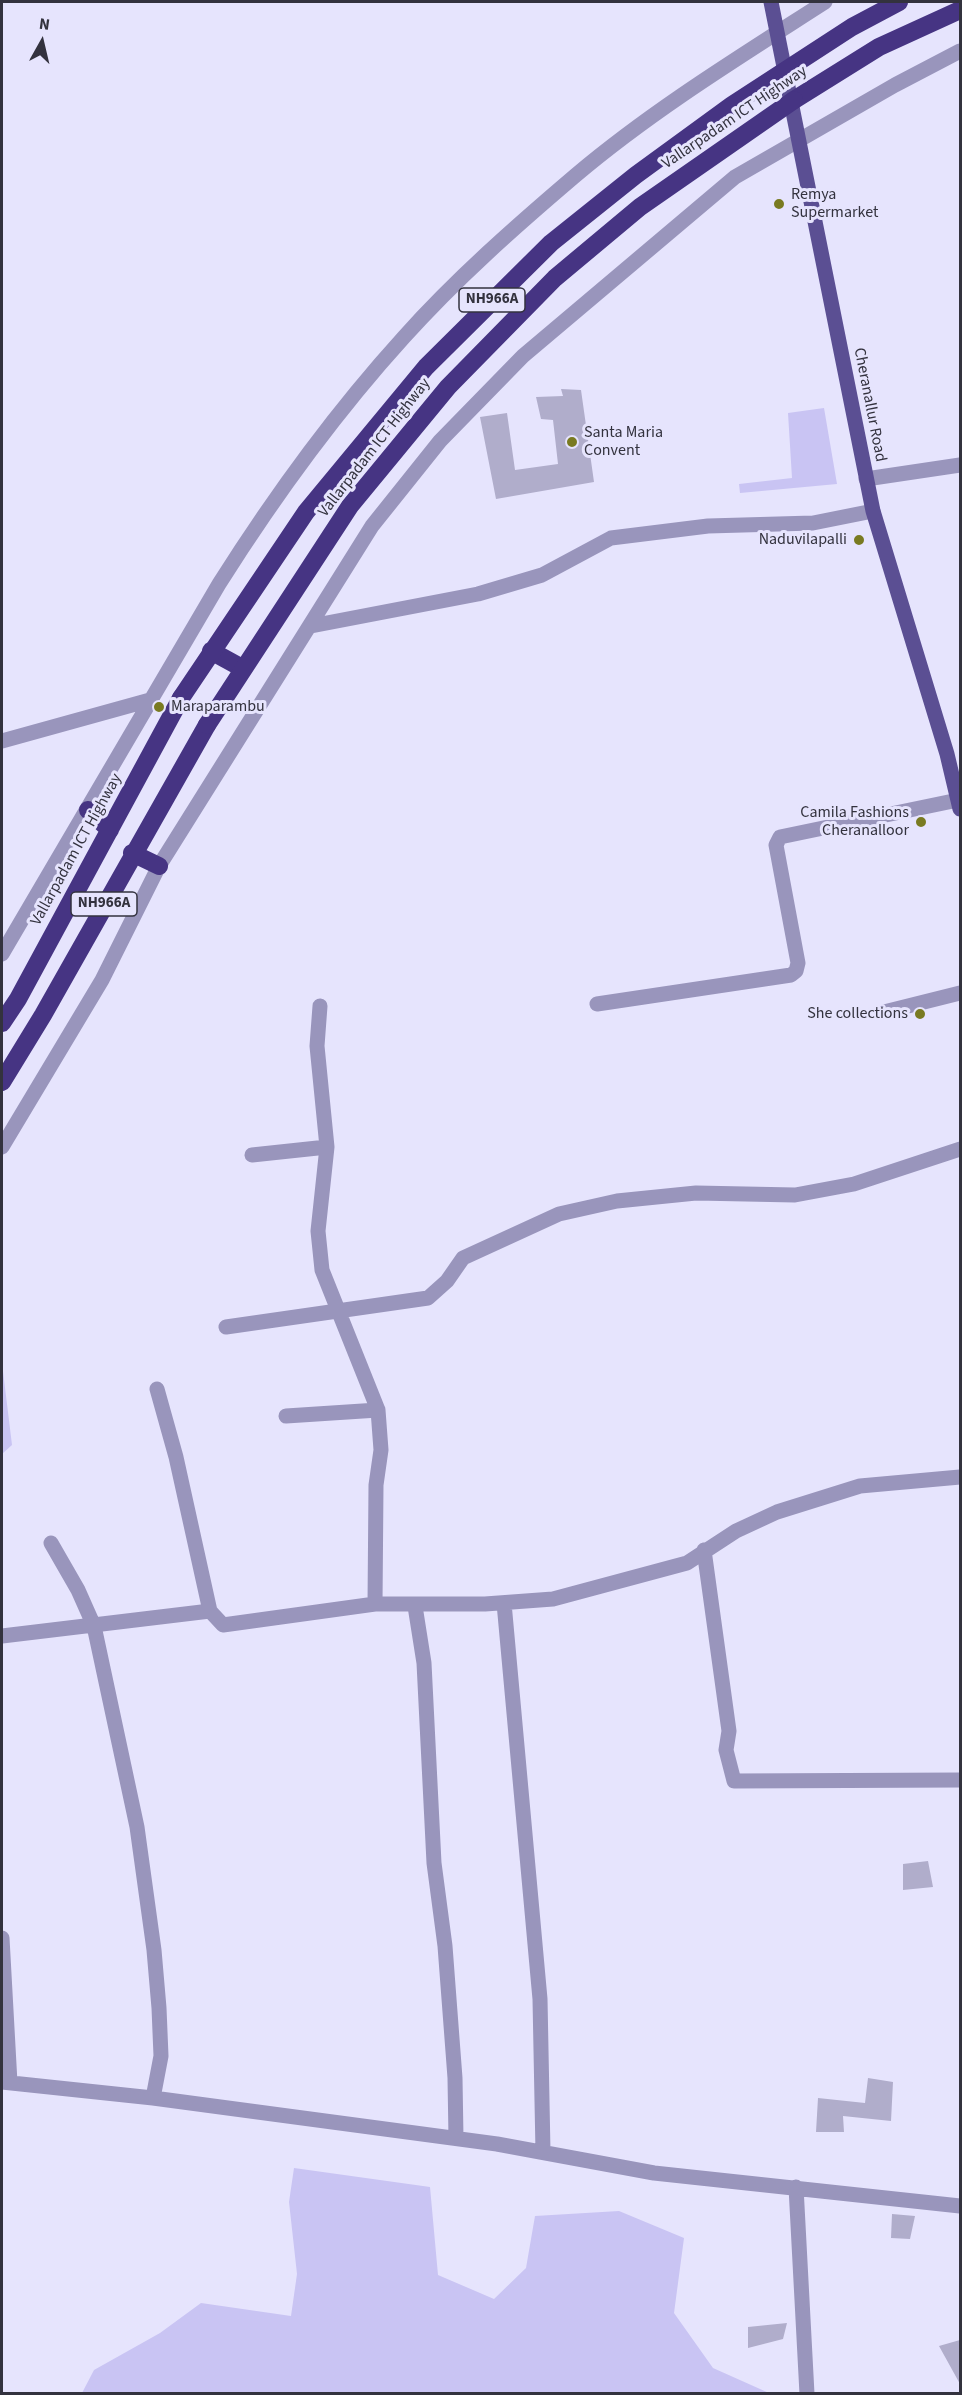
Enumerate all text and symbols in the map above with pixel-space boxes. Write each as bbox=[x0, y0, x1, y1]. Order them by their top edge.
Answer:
north arrow bbox=[12, 12, 72, 72]
text: N bbox=[38, 13, 51, 36]
street label: Vallarpadam ICT Highway bbox=[659, 62, 811, 174]
place label: Remya Supermarket bbox=[791, 185, 878, 223]
marker: Remya Supermarket bbox=[772, 197, 786, 211]
road number: NH966A bbox=[459, 288, 525, 312]
street label: Cheranallur Road bbox=[849, 346, 889, 464]
street label: Vallarpadam ICT Highway bbox=[315, 375, 435, 521]
place label: Santa Maria Convent bbox=[584, 423, 663, 461]
marker: Santa Maria Convent bbox=[565, 435, 579, 449]
place label: Naduvilapalli bbox=[759, 530, 847, 550]
marker: Naduvilapalli bbox=[852, 533, 866, 547]
place label: Maraparambu bbox=[171, 697, 265, 717]
marker: Maraparambu bbox=[152, 700, 166, 714]
street label: Vallarpadam ICT Highway bbox=[27, 771, 127, 929]
place label: Camila Fashions Cheranalloor bbox=[800, 803, 909, 841]
marker: Camila Fashions Cheranalloor bbox=[914, 815, 928, 829]
road number: NH966A bbox=[71, 892, 137, 916]
place label: She collections bbox=[807, 1004, 908, 1024]
marker: She collections bbox=[913, 1007, 927, 1021]

